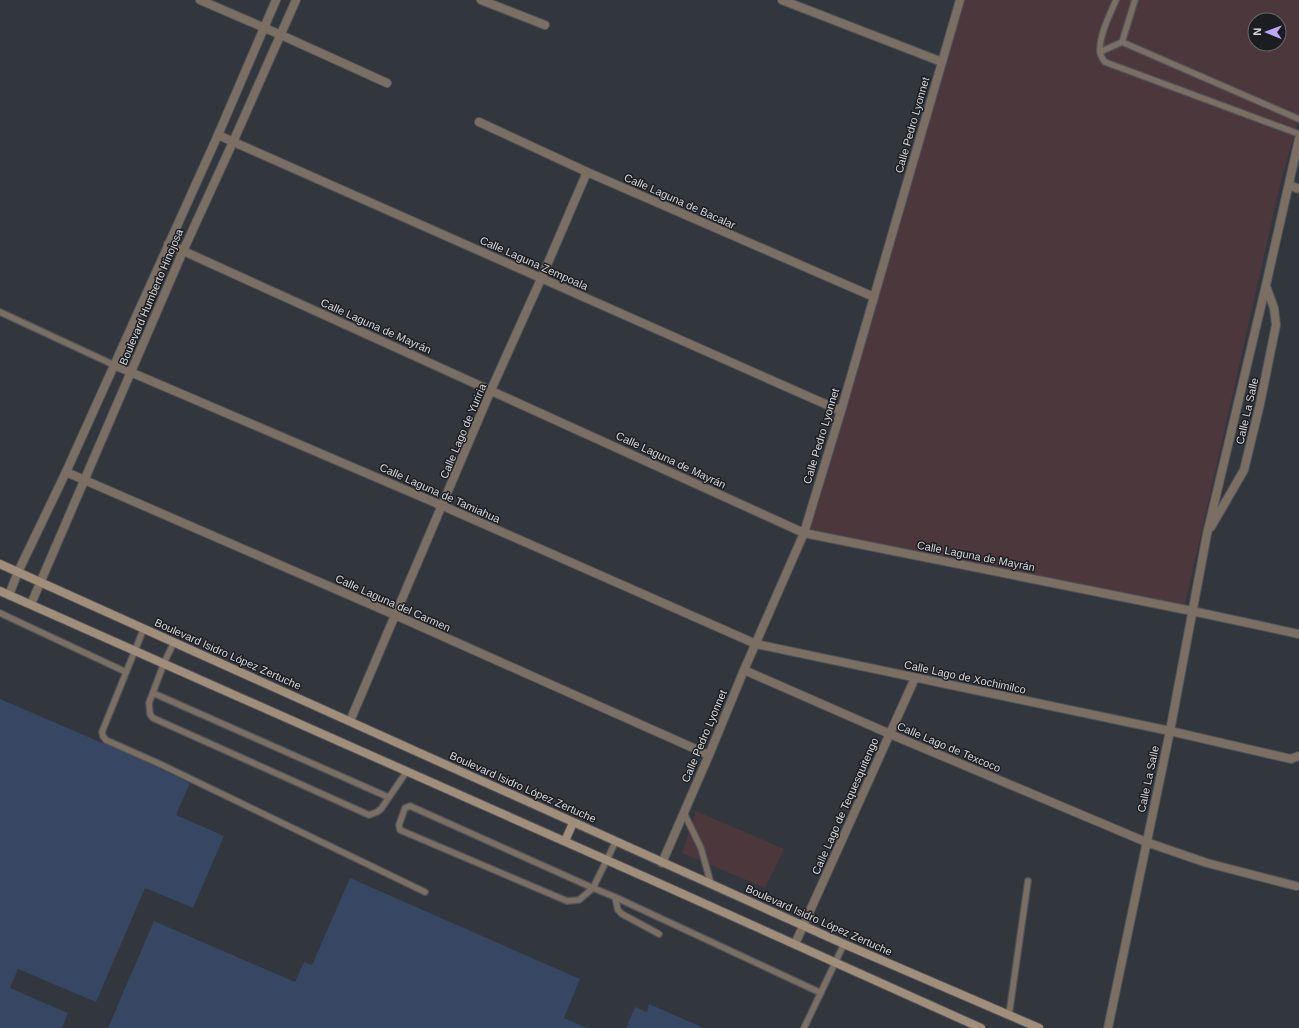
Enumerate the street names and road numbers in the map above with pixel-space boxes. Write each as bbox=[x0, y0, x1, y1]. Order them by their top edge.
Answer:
street label: Calle Pedro Lyonnet bbox=[893, 76, 931, 174]
street label: Calle Laguna de Bacalar bbox=[623, 171, 738, 231]
street label: Boulevard Humberto Hinojosa bbox=[117, 226, 186, 367]
street label: Calle Laguna Zempoala bbox=[478, 234, 591, 293]
street label: Calle Laguna de Mayrán bbox=[319, 296, 433, 356]
street label: Calle La Salle bbox=[1234, 377, 1260, 445]
street label: Calle Lago de Yuriria bbox=[438, 381, 489, 480]
street label: Calle Pedro Lyonnet bbox=[801, 387, 841, 485]
street label: Calle Laguna de Mayrán bbox=[614, 429, 728, 491]
street label: Calle Laguna de Tamiahua bbox=[378, 461, 503, 525]
street label: Calle Laguna de Mayrán bbox=[916, 539, 1036, 573]
street label: Calle Laguna del Carmen bbox=[334, 572, 452, 634]
street label: Boulevard Isidro López Zertuche bbox=[153, 616, 303, 692]
street label: Calle Lago de Xochimilco bbox=[903, 658, 1027, 696]
street label: Calle Pedro Lyonnet bbox=[679, 688, 729, 784]
street label: Calle Lago de Texcoco bbox=[896, 720, 1002, 774]
street label: Calle Lago de Tequesquitengo bbox=[809, 736, 881, 876]
street label: Calle La Salle bbox=[1135, 745, 1161, 813]
street label: Boulevard Isidro López Zertuche bbox=[448, 749, 598, 825]
street label: Boulevard Isidro López Zertuche bbox=[744, 882, 894, 958]

